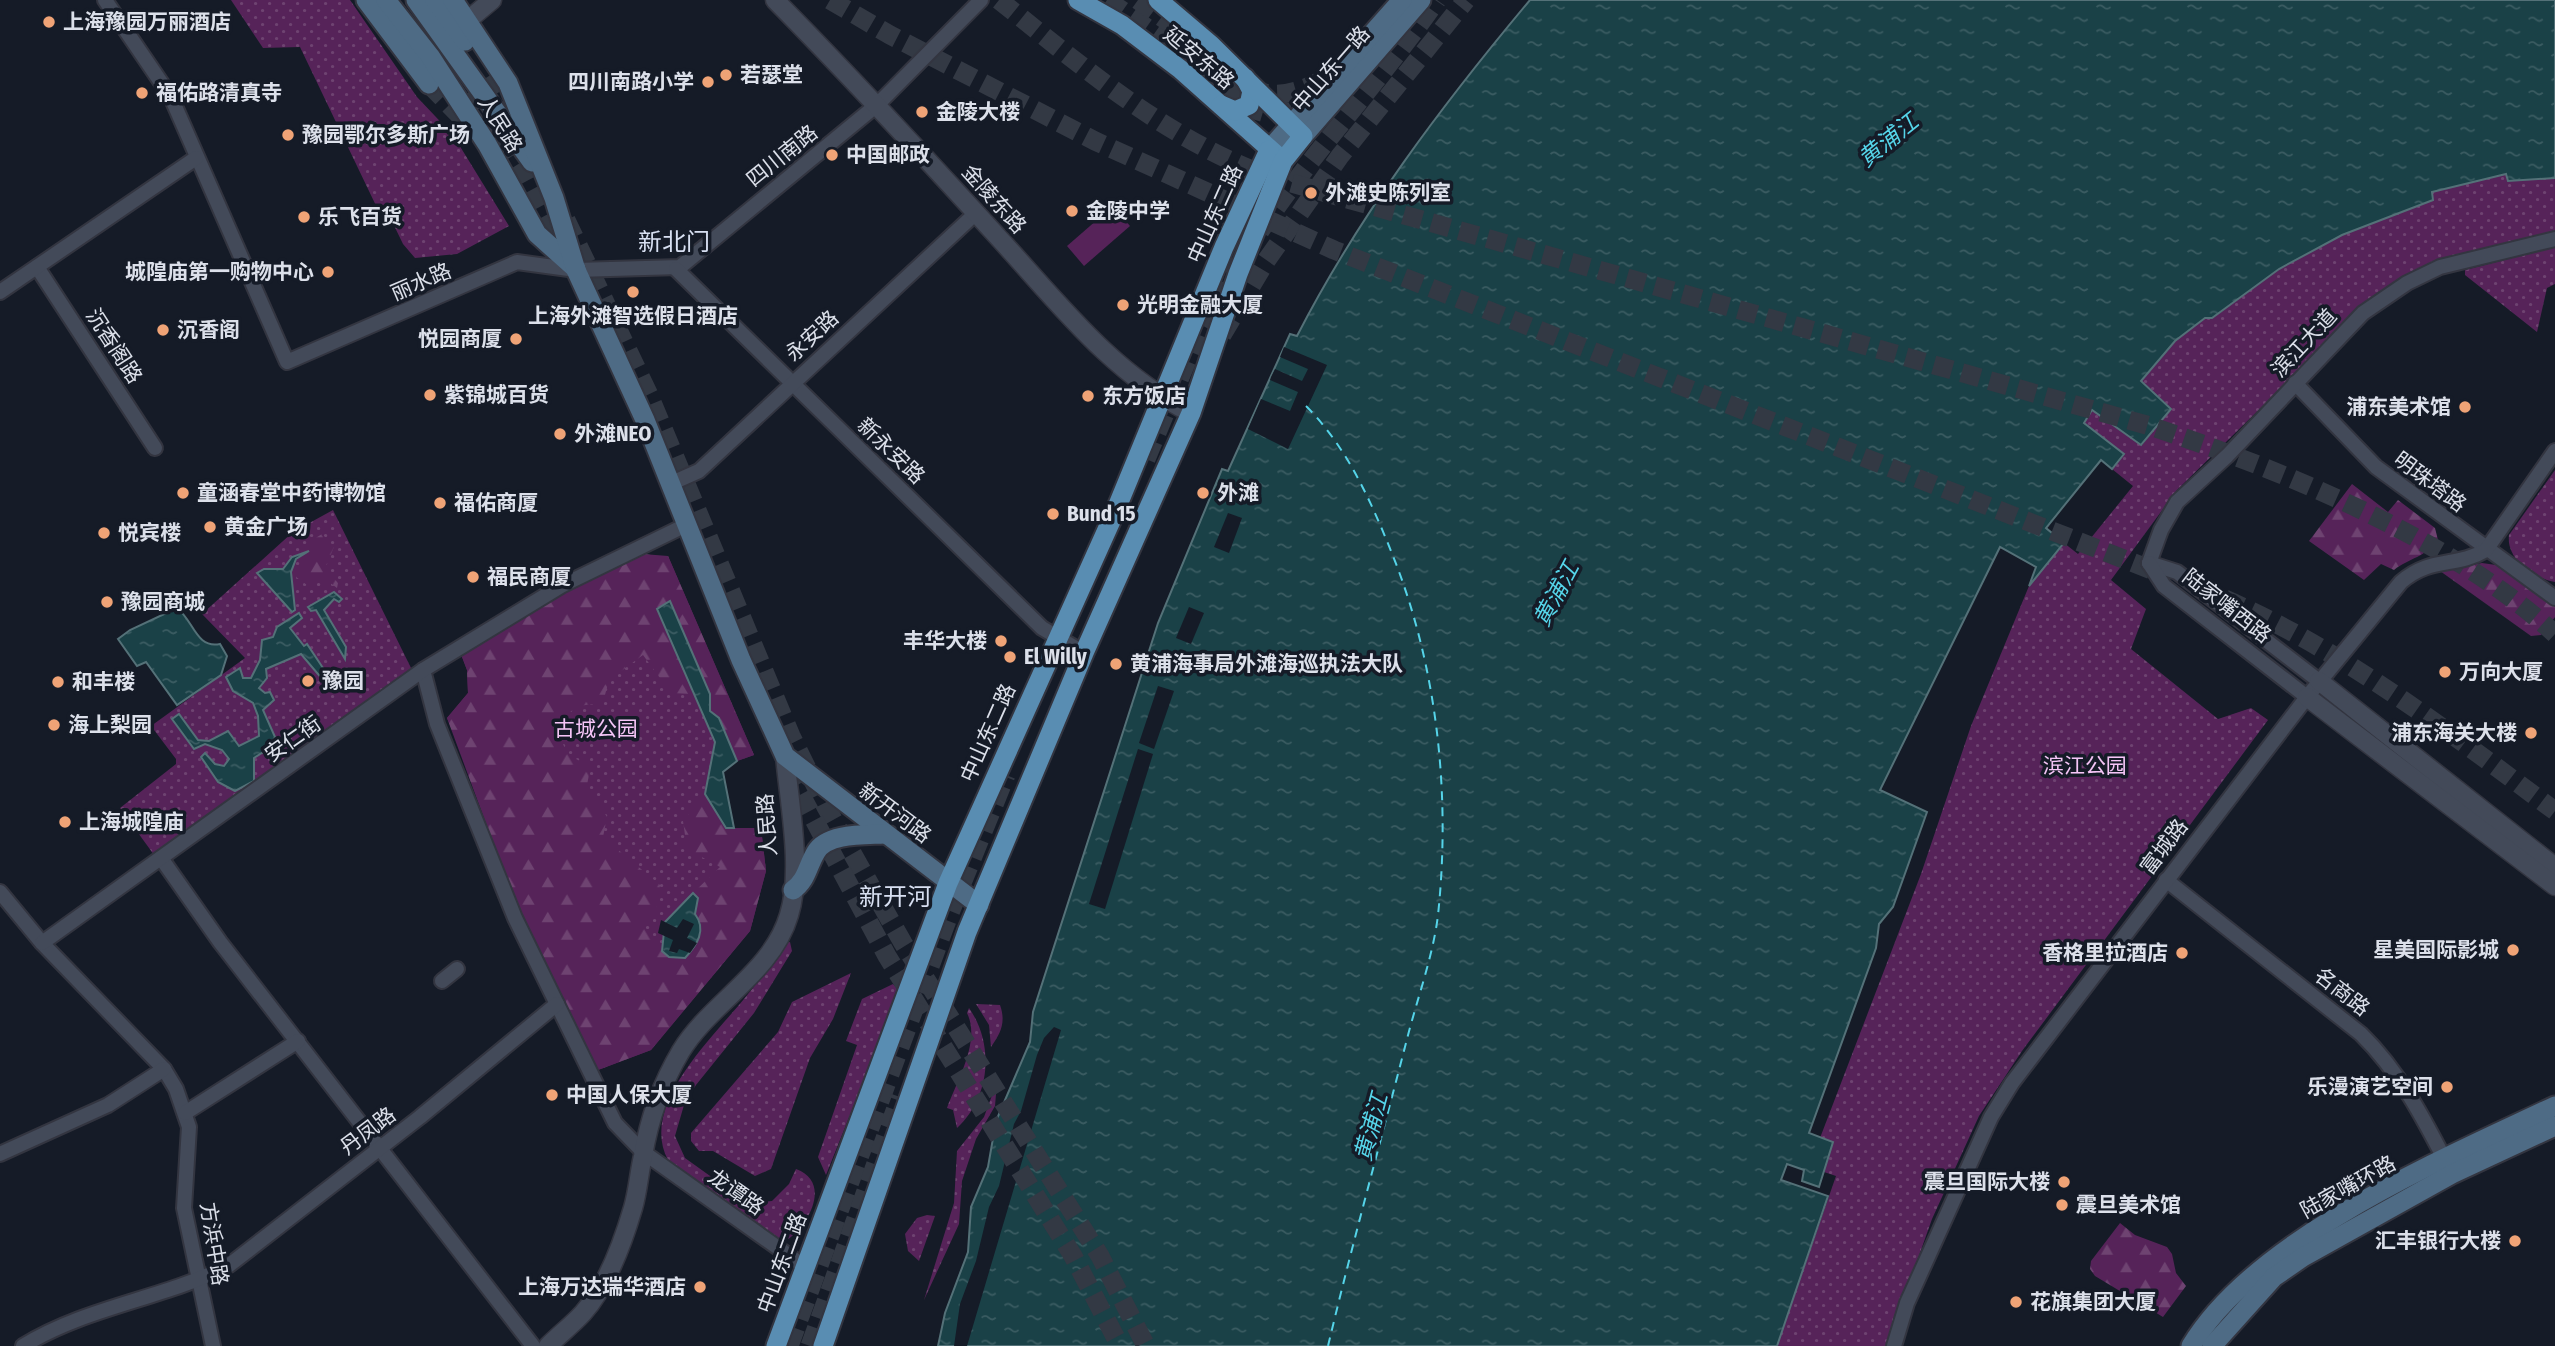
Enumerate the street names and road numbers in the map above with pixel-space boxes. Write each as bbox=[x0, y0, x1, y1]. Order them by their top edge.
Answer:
street label: 延安东路 bbox=[1158, 21, 1240, 95]
street label: 中山东一路 bbox=[1287, 21, 1375, 117]
street label: 人民路 bbox=[472, 90, 528, 158]
street label: 四川南路 bbox=[741, 119, 823, 193]
street label: 金陵东路 bbox=[956, 159, 1032, 239]
street label: 中山东二路 bbox=[1182, 161, 1248, 267]
street label: 丽水路 bbox=[387, 258, 455, 306]
street label: 滨江大道 bbox=[2266, 303, 2342, 383]
street label: 沉香阁路 bbox=[80, 304, 148, 388]
street label: 永安路 bbox=[780, 305, 844, 367]
street label: 新永安路 bbox=[852, 412, 930, 490]
street label: 明珠塔路 bbox=[2389, 446, 2471, 518]
street label: 陆家嘴西路 bbox=[2178, 563, 2276, 649]
street label: 中山东二路 bbox=[955, 680, 1021, 786]
street label: 安仁街 bbox=[260, 710, 326, 768]
street label: 新开河路 bbox=[854, 777, 936, 849]
street label: 人民路 bbox=[752, 793, 782, 857]
street label: 富城路 bbox=[2135, 814, 2193, 880]
street label: 名商路 bbox=[2309, 962, 2375, 1022]
street label: 丹凤路 bbox=[335, 1102, 401, 1160]
street label: 陆家嘴环路 bbox=[2296, 1150, 2400, 1224]
street label: 龙谭路 bbox=[703, 1163, 769, 1221]
street label: 方浜中路 bbox=[195, 1200, 233, 1288]
street label: 中山东二路 bbox=[752, 1209, 812, 1317]

